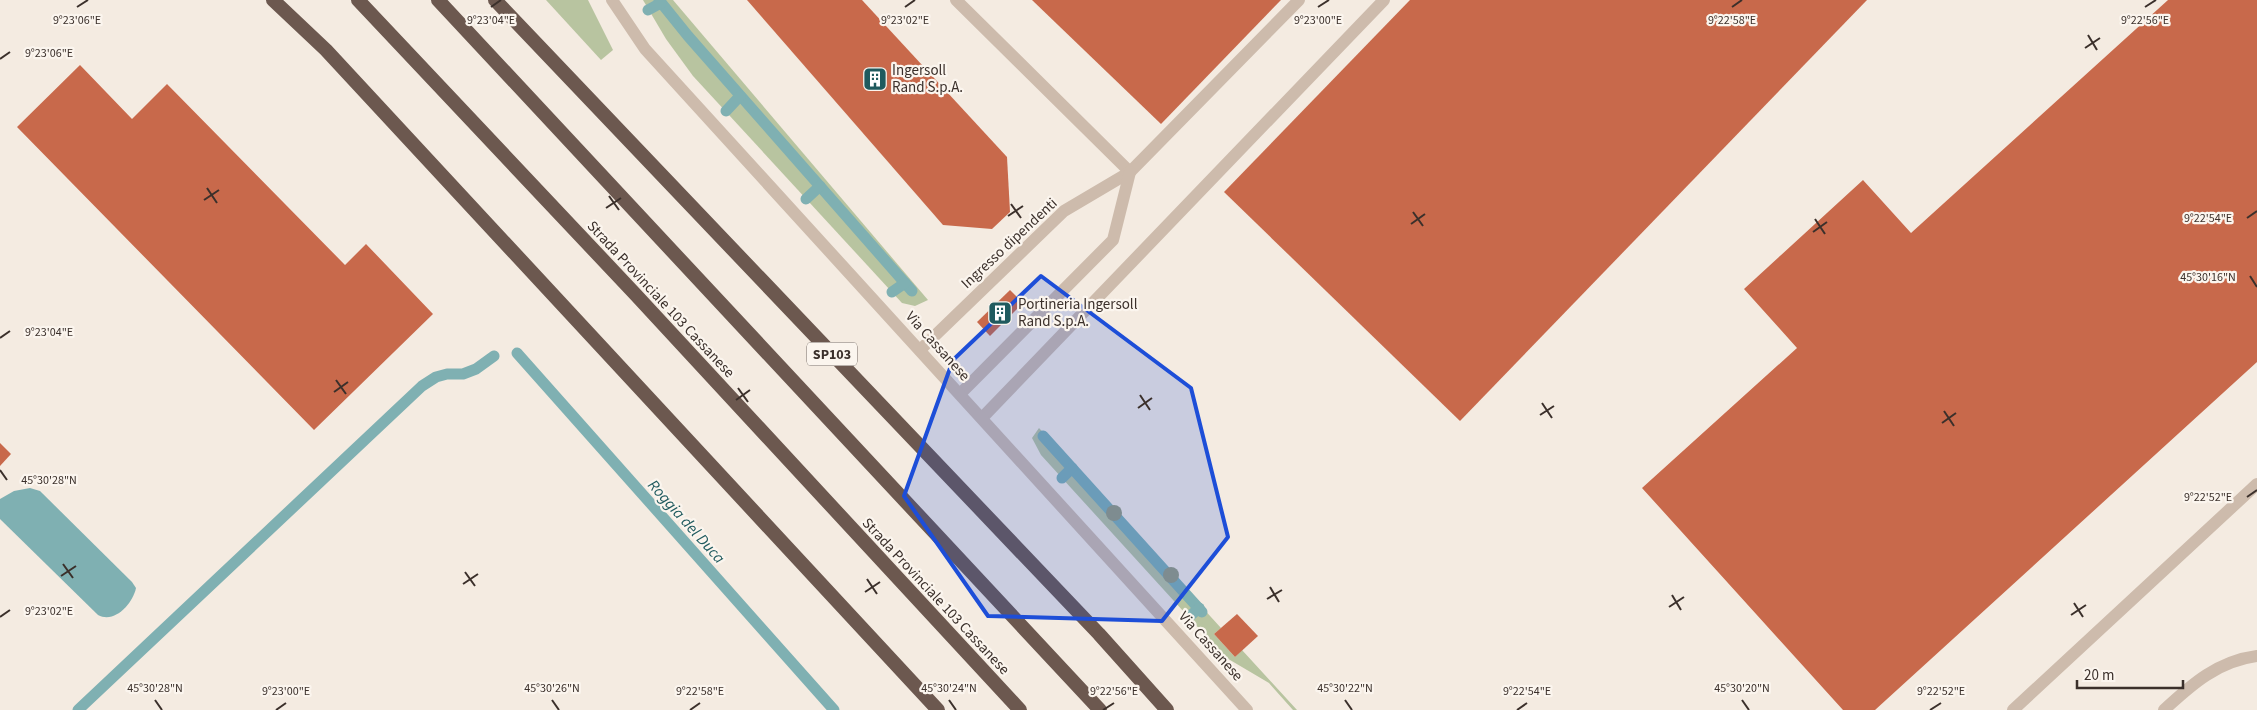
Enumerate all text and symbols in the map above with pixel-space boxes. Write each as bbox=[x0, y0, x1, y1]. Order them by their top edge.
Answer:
text: 9°23'06"E bbox=[53, 12, 101, 29]
text: 9°23'04"E bbox=[467, 12, 515, 29]
text: 9°23'02"E bbox=[881, 12, 929, 29]
text: 9°23'00"E bbox=[1294, 12, 1342, 29]
text: 9°22'58"E bbox=[1708, 12, 1756, 29]
text: 9°22'56"E bbox=[2121, 12, 2169, 29]
text: 9°23'06"E bbox=[25, 45, 73, 62]
place label: Ingersoll Rand S.p.A. bbox=[892, 60, 963, 98]
building icon: Ingersoll Rand S.p.A. bbox=[862, 66, 888, 92]
street label: Ingresso dipendenti bbox=[957, 193, 1062, 294]
text: 9°22'54"E bbox=[2184, 210, 2232, 227]
street label: Strada Provinciale 103 Cassanese bbox=[582, 216, 739, 383]
text: 45°30'16"N bbox=[2180, 269, 2236, 286]
place label: Portineria Ingersoll Rand S.p.A. bbox=[1018, 294, 1138, 332]
building icon: Portineria Ingersoll Rand S.p.A. bbox=[987, 300, 1013, 326]
street label: Via Cassanese bbox=[901, 307, 975, 386]
text: 9°23'04"E bbox=[25, 324, 73, 341]
road number: SP103 bbox=[807, 342, 857, 366]
text: 45°30'28"N bbox=[21, 472, 77, 489]
water label: Roggia del Duca bbox=[643, 475, 730, 569]
text: 9°22'52"E bbox=[2184, 489, 2232, 506]
street label: Strada Provinciale 103 Cassanese bbox=[857, 513, 1014, 680]
text: 9°23'02"E bbox=[25, 603, 73, 620]
street label: Via Cassanese bbox=[1174, 607, 1248, 686]
scale bar bbox=[2077, 658, 2183, 690]
text: 20 m bbox=[2084, 665, 2114, 686]
text: 45°30'28"N bbox=[127, 680, 183, 697]
text: 45°30'26"N bbox=[524, 680, 580, 697]
text: 45°30'24"N bbox=[921, 680, 977, 697]
text: 45°30'22"N bbox=[1317, 680, 1373, 697]
text: 45°30'20"N bbox=[1714, 680, 1770, 697]
text: 9°23'00"E bbox=[262, 683, 310, 700]
text: 9°22'58"E bbox=[676, 683, 724, 700]
text: 9°22'56"E bbox=[1090, 683, 1138, 700]
text: 9°22'54"E bbox=[1503, 683, 1551, 700]
text: 9°22'52"E bbox=[1917, 683, 1965, 700]

